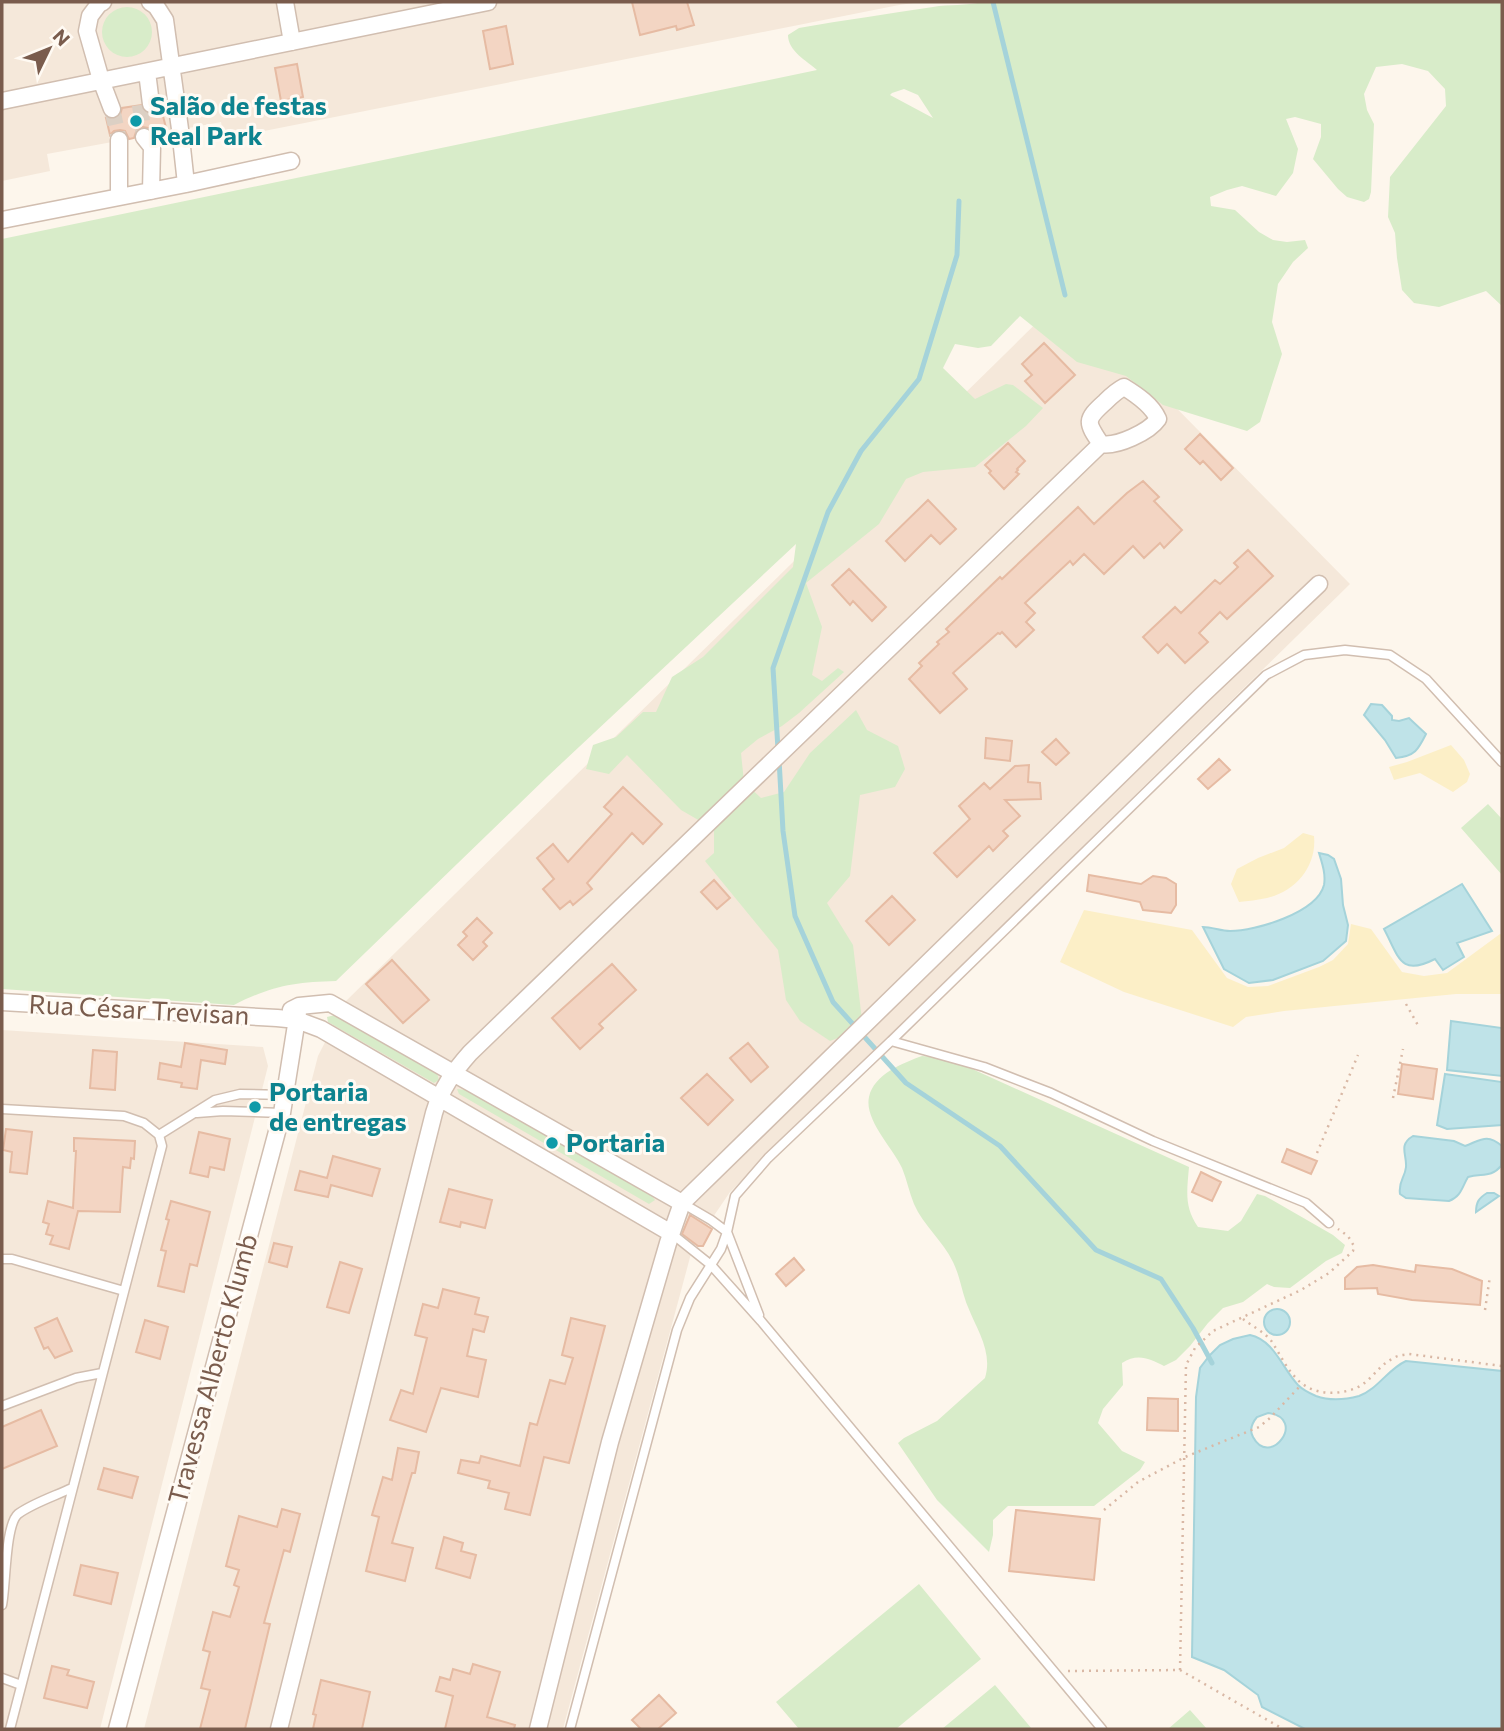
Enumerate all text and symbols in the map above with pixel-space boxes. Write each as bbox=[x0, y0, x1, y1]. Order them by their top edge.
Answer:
north arrow bbox=[14, 14, 84, 84]
text: N bbox=[49, 24, 75, 50]
place label: Salão de festas Real Park bbox=[150, 89, 327, 150]
marker: Salão de festas Real Park bbox=[128, 113, 144, 129]
street label: Rua César Trevisan bbox=[28, 987, 250, 1030]
place label: Portaria de entregas bbox=[269, 1075, 407, 1136]
marker: Portaria de entregas bbox=[247, 1099, 263, 1115]
place label: Portaria bbox=[566, 1126, 665, 1157]
marker: Portaria bbox=[544, 1135, 560, 1151]
street label: Travessa Alberto Klumb bbox=[161, 1230, 263, 1507]

